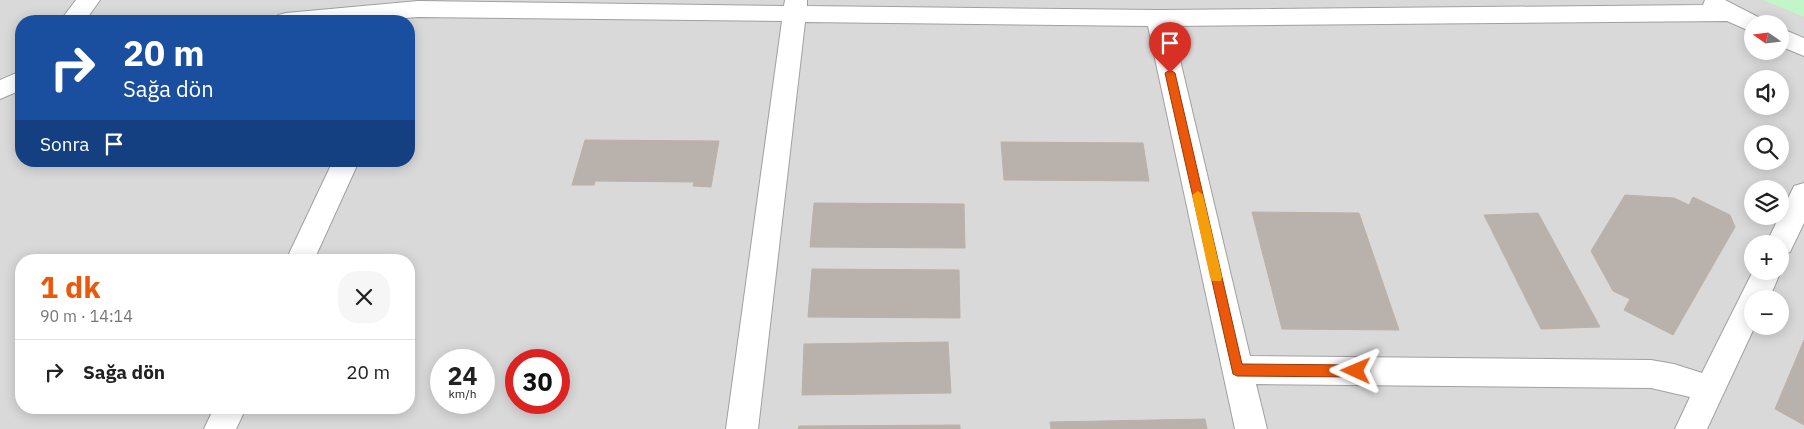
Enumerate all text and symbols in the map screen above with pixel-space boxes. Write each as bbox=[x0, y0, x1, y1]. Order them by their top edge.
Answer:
north arrow bbox=[1744, 15, 1789, 60]
map controls bbox=[1744, 15, 1789, 335]
pin bbox=[1149, 22, 1191, 73]
icon: arrive bbox=[1156, 29, 1184, 57]
text: 20 m bbox=[123, 30, 205, 76]
icon: right bbox=[40, 35, 105, 100]
button: sound bbox=[1744, 70, 1789, 115]
text: Sağa dön bbox=[123, 74, 214, 103]
button: search bbox=[1744, 125, 1789, 170]
icon: arrive bbox=[100, 130, 128, 158]
text: Sonra bbox=[40, 132, 90, 156]
button: layers bbox=[1744, 180, 1789, 225]
button: + bbox=[1744, 235, 1789, 280]
text: 1 dk bbox=[40, 267, 101, 306]
button: close bbox=[338, 271, 390, 323]
button: − bbox=[1744, 290, 1789, 335]
text: 90 m · 14:14 bbox=[40, 306, 133, 326]
position arrow bbox=[1329, 344, 1381, 396]
speed limit sign: 30 bbox=[505, 349, 570, 414]
icon: right bbox=[40, 358, 68, 386]
text: 24 bbox=[447, 359, 478, 392]
text: Sağa dön bbox=[83, 360, 165, 384]
text: 20 m bbox=[346, 360, 390, 384]
text: km/h bbox=[448, 386, 477, 401]

